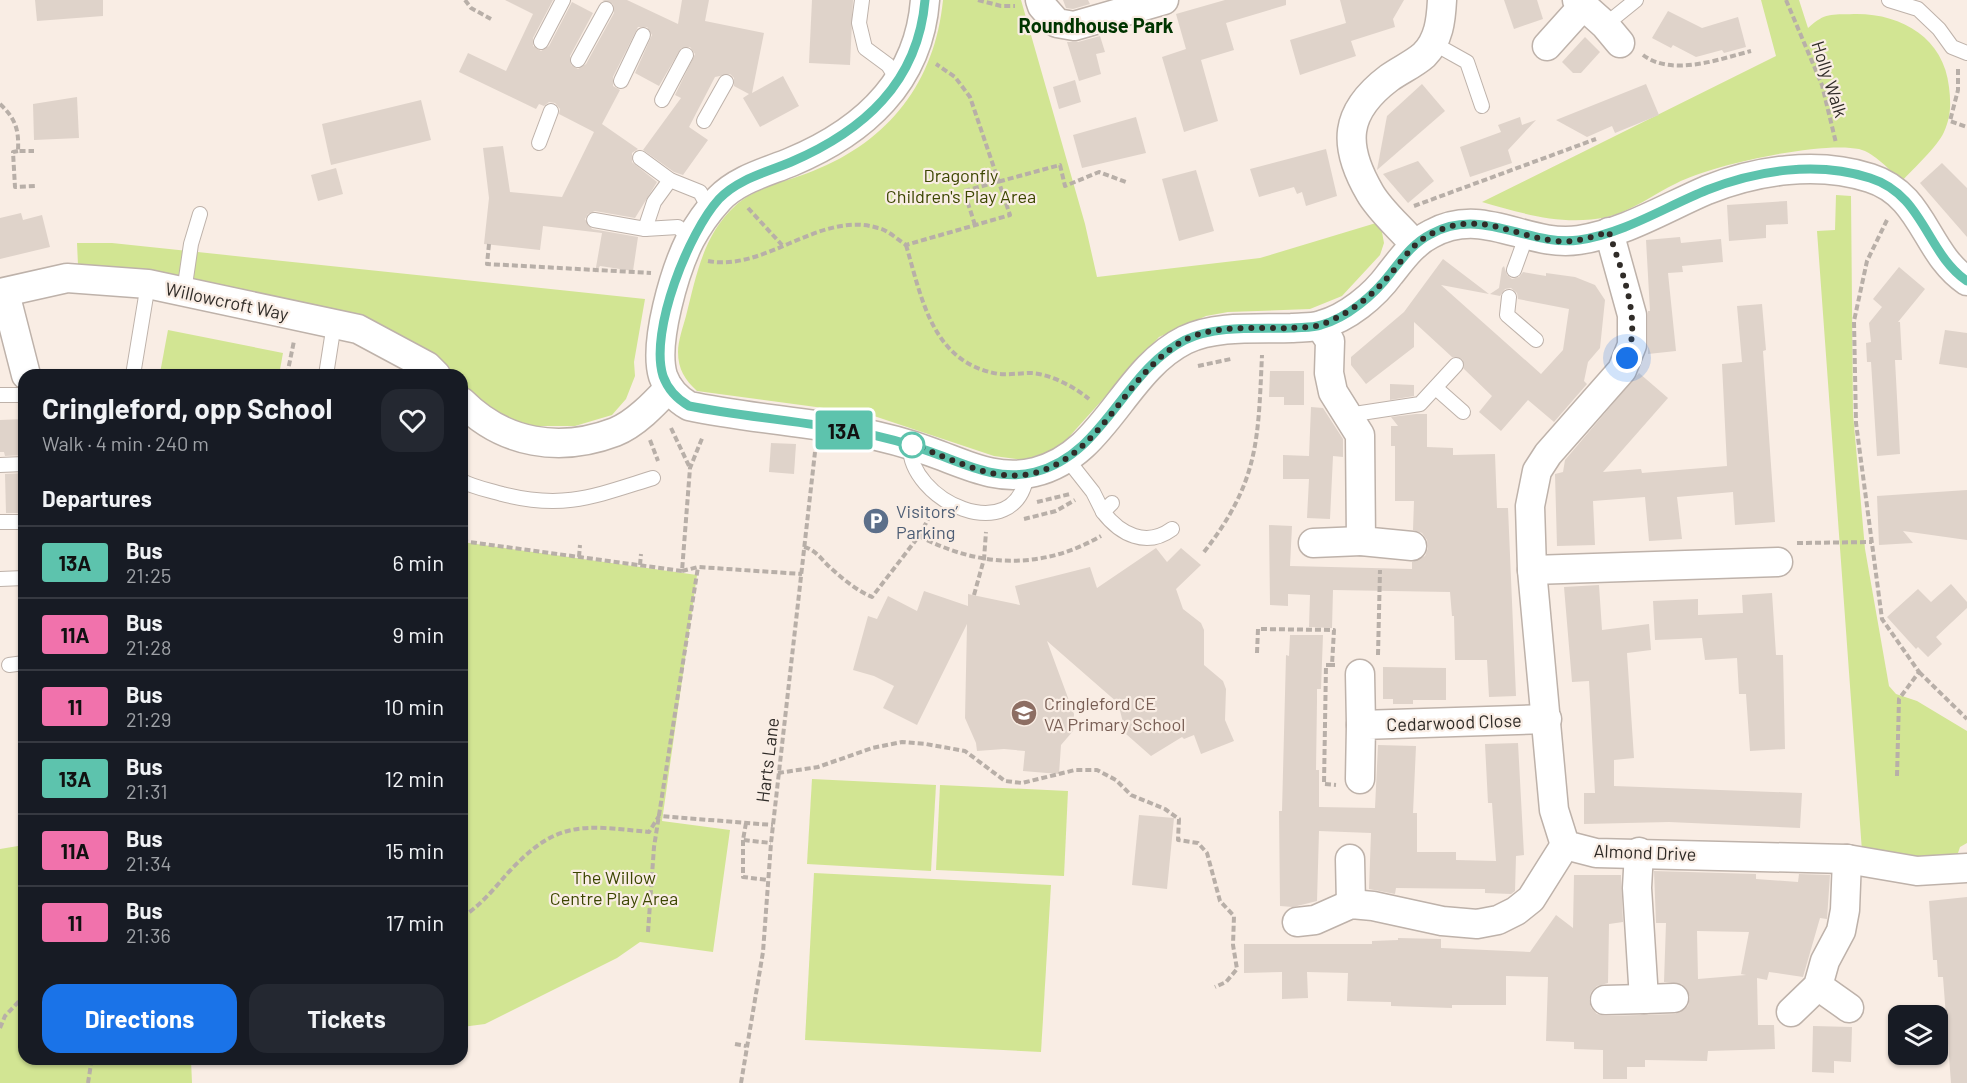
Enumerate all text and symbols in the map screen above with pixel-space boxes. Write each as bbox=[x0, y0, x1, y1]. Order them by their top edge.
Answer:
district label: Roundhouse Park bbox=[1019, 13, 1174, 37]
street label: Holly Walk bbox=[1807, 38, 1853, 120]
park label: Dragonfly Children's Play Area bbox=[886, 164, 1036, 207]
street label: Willowcroft Way bbox=[163, 277, 291, 325]
your location bbox=[1612, 343, 1642, 373]
button: heart bbox=[381, 389, 444, 452]
text: Cringleford, opp School bbox=[42, 391, 332, 425]
line badge: 13A bbox=[810, 410, 878, 450]
text: 13A bbox=[828, 418, 860, 443]
text: Walk · 4 min · 240 m bbox=[42, 431, 209, 455]
unlabelled marker bbox=[899, 432, 925, 458]
text: Departures bbox=[42, 485, 152, 511]
place label: Visitors’ Parking bbox=[896, 500, 958, 543]
parking icon: Visitors’ Parking bbox=[861, 506, 891, 536]
text: Bus bbox=[126, 537, 163, 563]
text: 6 min bbox=[393, 549, 444, 575]
text: 13A bbox=[59, 550, 91, 575]
text: 21:25 bbox=[126, 563, 171, 587]
text: Bus bbox=[126, 609, 163, 635]
text: 9 min bbox=[392, 621, 444, 647]
text: 11A bbox=[60, 622, 90, 647]
text: 21:28 bbox=[126, 635, 171, 659]
text: Bus bbox=[126, 681, 163, 707]
place label: Cringleford CE VA Primary School bbox=[1044, 692, 1186, 735]
text: 10 min bbox=[384, 693, 444, 719]
text: 11 bbox=[67, 694, 83, 719]
school or university icon: Cringleford CE VA Primary School bbox=[1009, 698, 1039, 728]
text: 21:29 bbox=[126, 707, 171, 731]
street label: Cedarwood Close bbox=[1386, 709, 1522, 735]
street label: Harts Lane bbox=[751, 716, 783, 804]
text: Bus bbox=[126, 753, 163, 779]
text: 12 min bbox=[384, 765, 444, 791]
text: 13A bbox=[59, 766, 91, 791]
text: 21:31 bbox=[126, 779, 167, 803]
text: Bus bbox=[126, 825, 163, 851]
text: 15 min bbox=[385, 837, 444, 863]
text: 11A bbox=[60, 838, 90, 863]
street label: Almond Drive bbox=[1593, 839, 1697, 865]
text: 21:34 bbox=[126, 851, 172, 875]
park label: The Willow Centre Play Area bbox=[550, 866, 678, 909]
text: Bus bbox=[126, 897, 163, 923]
text: 17 min bbox=[386, 909, 444, 935]
text: 11 bbox=[67, 910, 83, 935]
text: 21:36 bbox=[126, 923, 171, 947]
button: Directions bbox=[42, 984, 237, 1053]
button: Tickets bbox=[249, 984, 444, 1053]
map controls bbox=[1888, 1005, 1948, 1065]
button: layers bbox=[1888, 1005, 1948, 1065]

